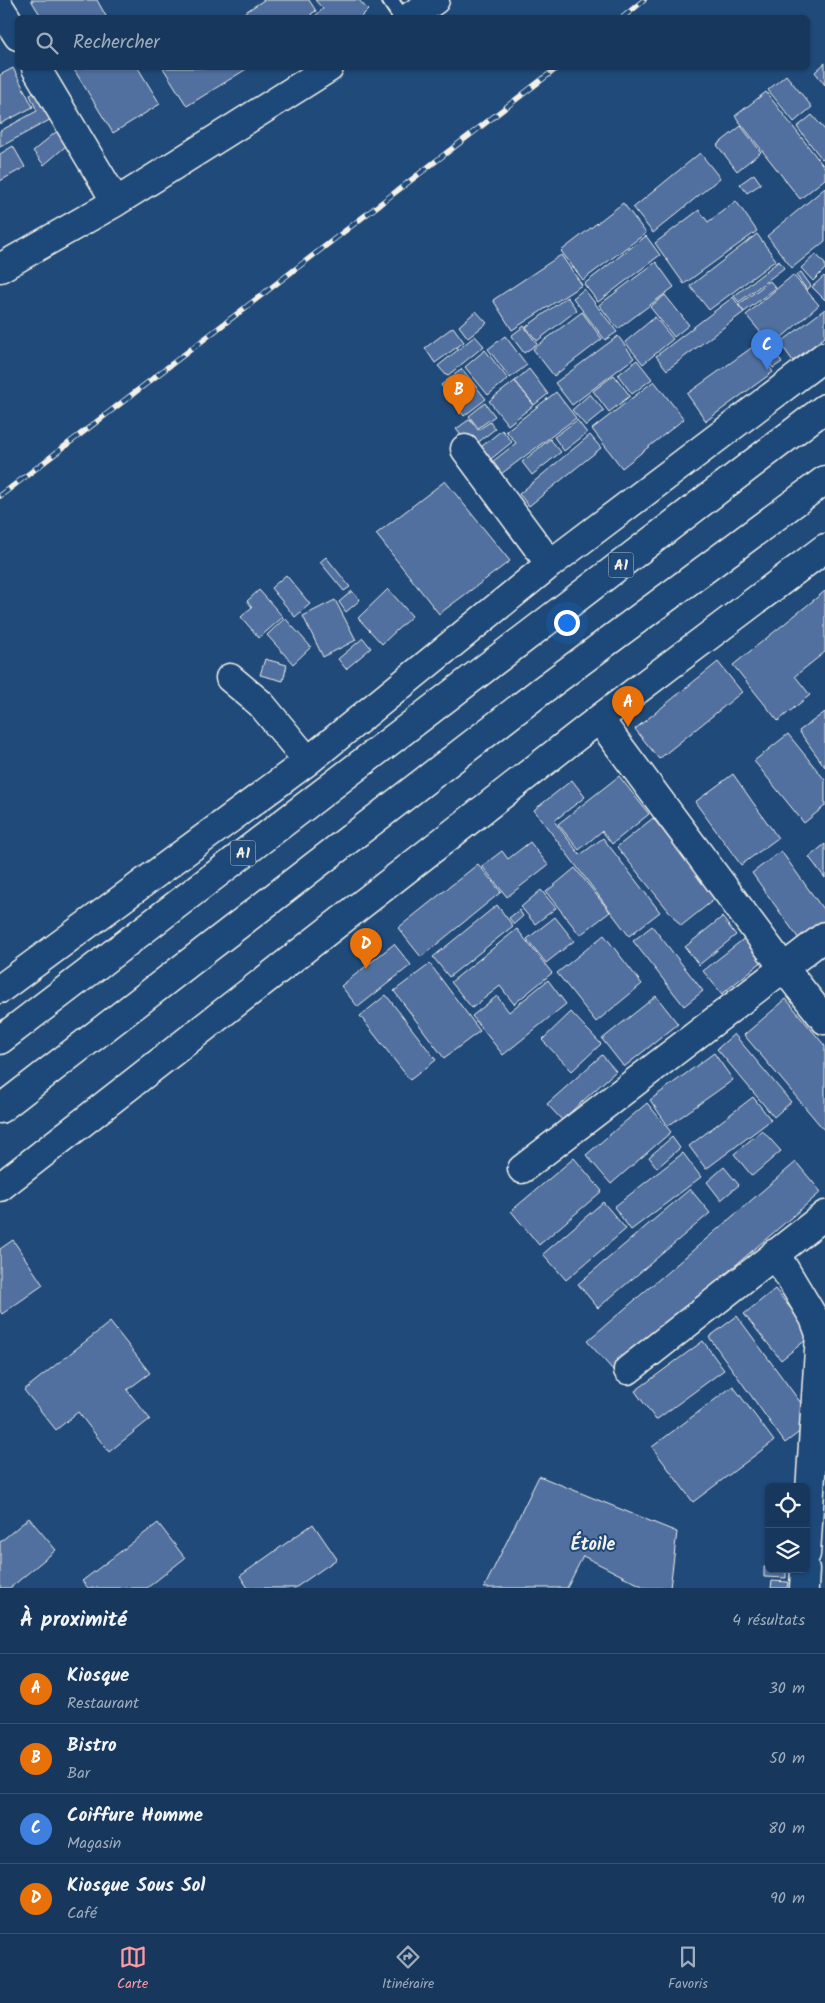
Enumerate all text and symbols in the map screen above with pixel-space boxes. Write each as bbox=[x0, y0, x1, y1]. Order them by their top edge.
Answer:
search box bbox=[15, 15, 810, 70]
text: Rechercher bbox=[73, 28, 160, 58]
icon: search bbox=[33, 29, 61, 57]
pin: C bbox=[751, 329, 783, 370]
pin: B bbox=[443, 374, 475, 415]
road number: A1 bbox=[608, 552, 634, 578]
your location bbox=[554, 610, 580, 636]
pin: A bbox=[612, 686, 644, 727]
road number: A1 bbox=[230, 840, 256, 866]
pin: D bbox=[350, 928, 382, 969]
map controls bbox=[765, 1483, 810, 1573]
button: locate bbox=[765, 1483, 810, 1528]
button: layers bbox=[765, 1528, 810, 1573]
district label: Étoile bbox=[571, 1531, 615, 1560]
text: À proximité bbox=[20, 1604, 127, 1637]
text: 4 résultats bbox=[732, 1608, 805, 1633]
text: Kiosque bbox=[67, 1661, 129, 1691]
text: A bbox=[31, 1676, 41, 1701]
text: 30 m bbox=[769, 1676, 805, 1701]
text: Restaurant bbox=[67, 1691, 139, 1716]
text: Bistro bbox=[67, 1731, 117, 1761]
text: B bbox=[31, 1746, 41, 1771]
text: 50 m bbox=[769, 1746, 805, 1771]
text: Bar bbox=[67, 1761, 90, 1786]
text: Coiffure Homme bbox=[67, 1801, 203, 1831]
text: C bbox=[31, 1816, 41, 1841]
text: 80 m bbox=[768, 1816, 805, 1841]
text: Magasin bbox=[67, 1831, 121, 1856]
text: Kiosque Sous Sol bbox=[67, 1871, 205, 1901]
text: D bbox=[31, 1886, 41, 1911]
text: 90 m bbox=[770, 1886, 805, 1911]
text: Café bbox=[67, 1901, 97, 1926]
tab: Carte bbox=[117, 1943, 148, 1995]
tab: Itinéraire bbox=[382, 1943, 434, 1995]
tab: Favoris bbox=[668, 1943, 708, 1995]

